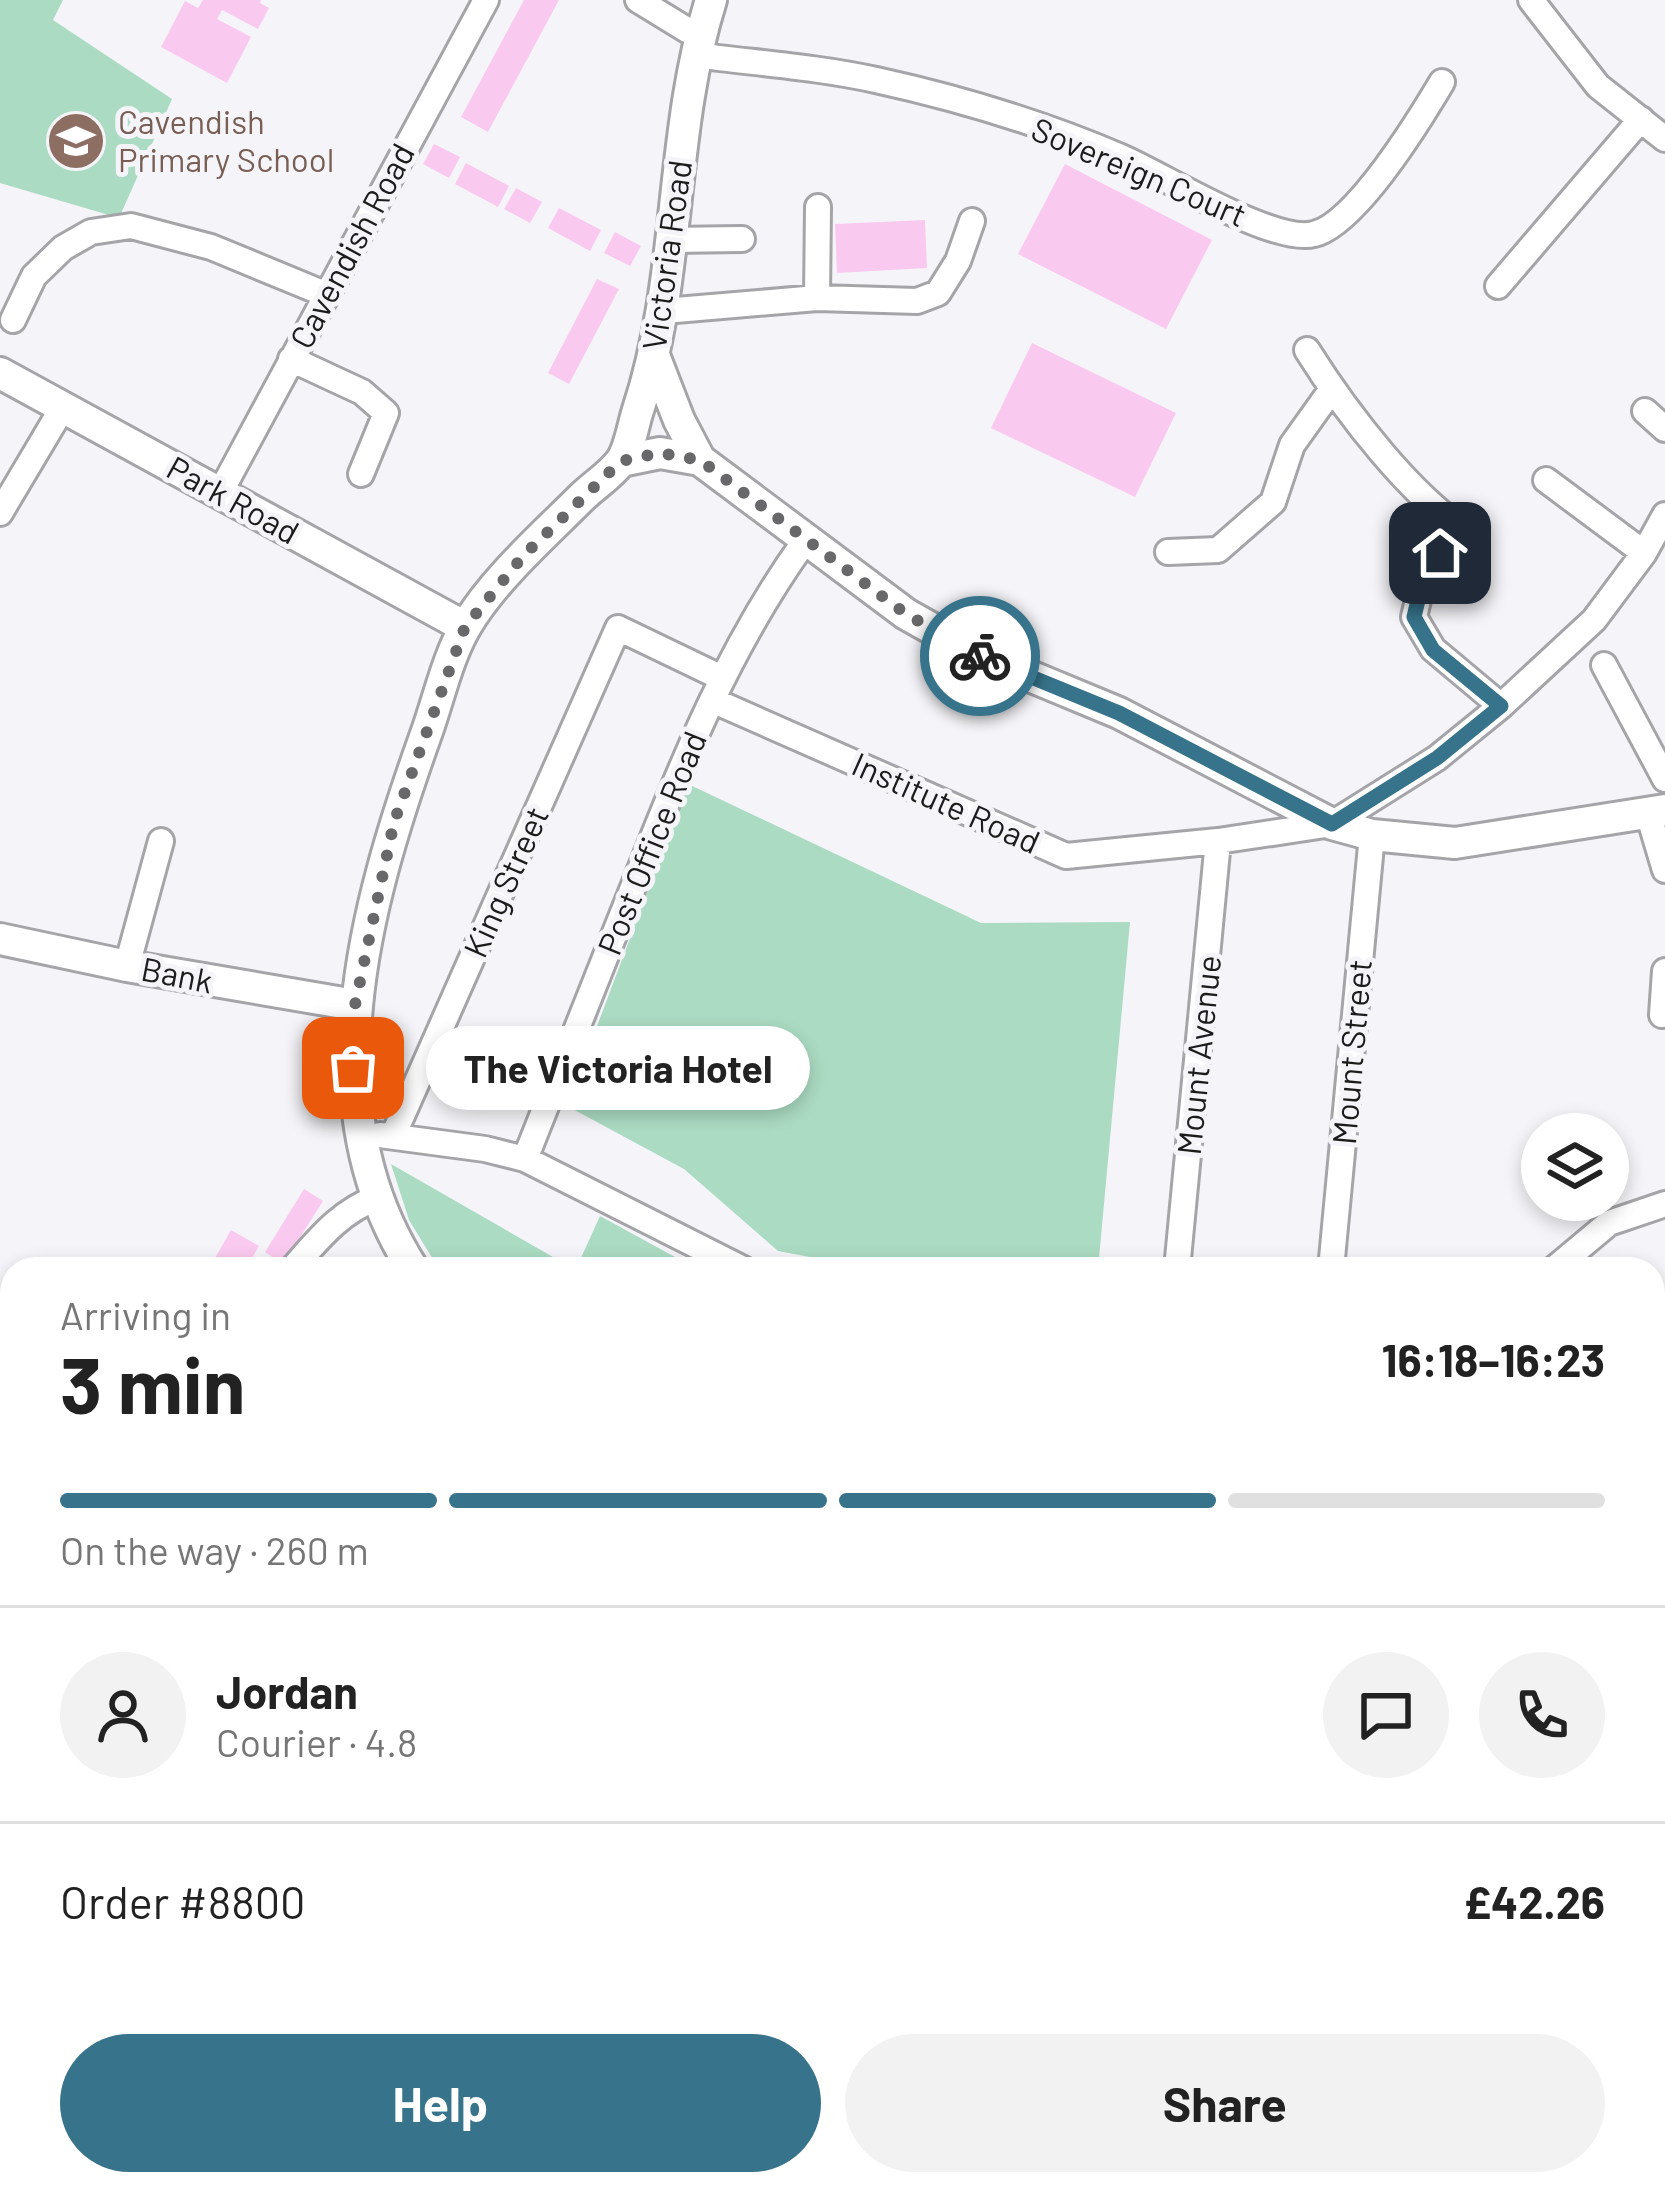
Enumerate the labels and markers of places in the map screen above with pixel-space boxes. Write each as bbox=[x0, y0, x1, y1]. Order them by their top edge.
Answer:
place label: Cavendish Primary School bbox=[118, 101, 334, 179]
school or university icon: Cavendish Primary School bbox=[45, 110, 107, 172]
pin bbox=[1389, 502, 1491, 604]
pin bbox=[302, 1017, 404, 1119]
callout: The Victoria Hotel bbox=[425, 1026, 809, 1110]

